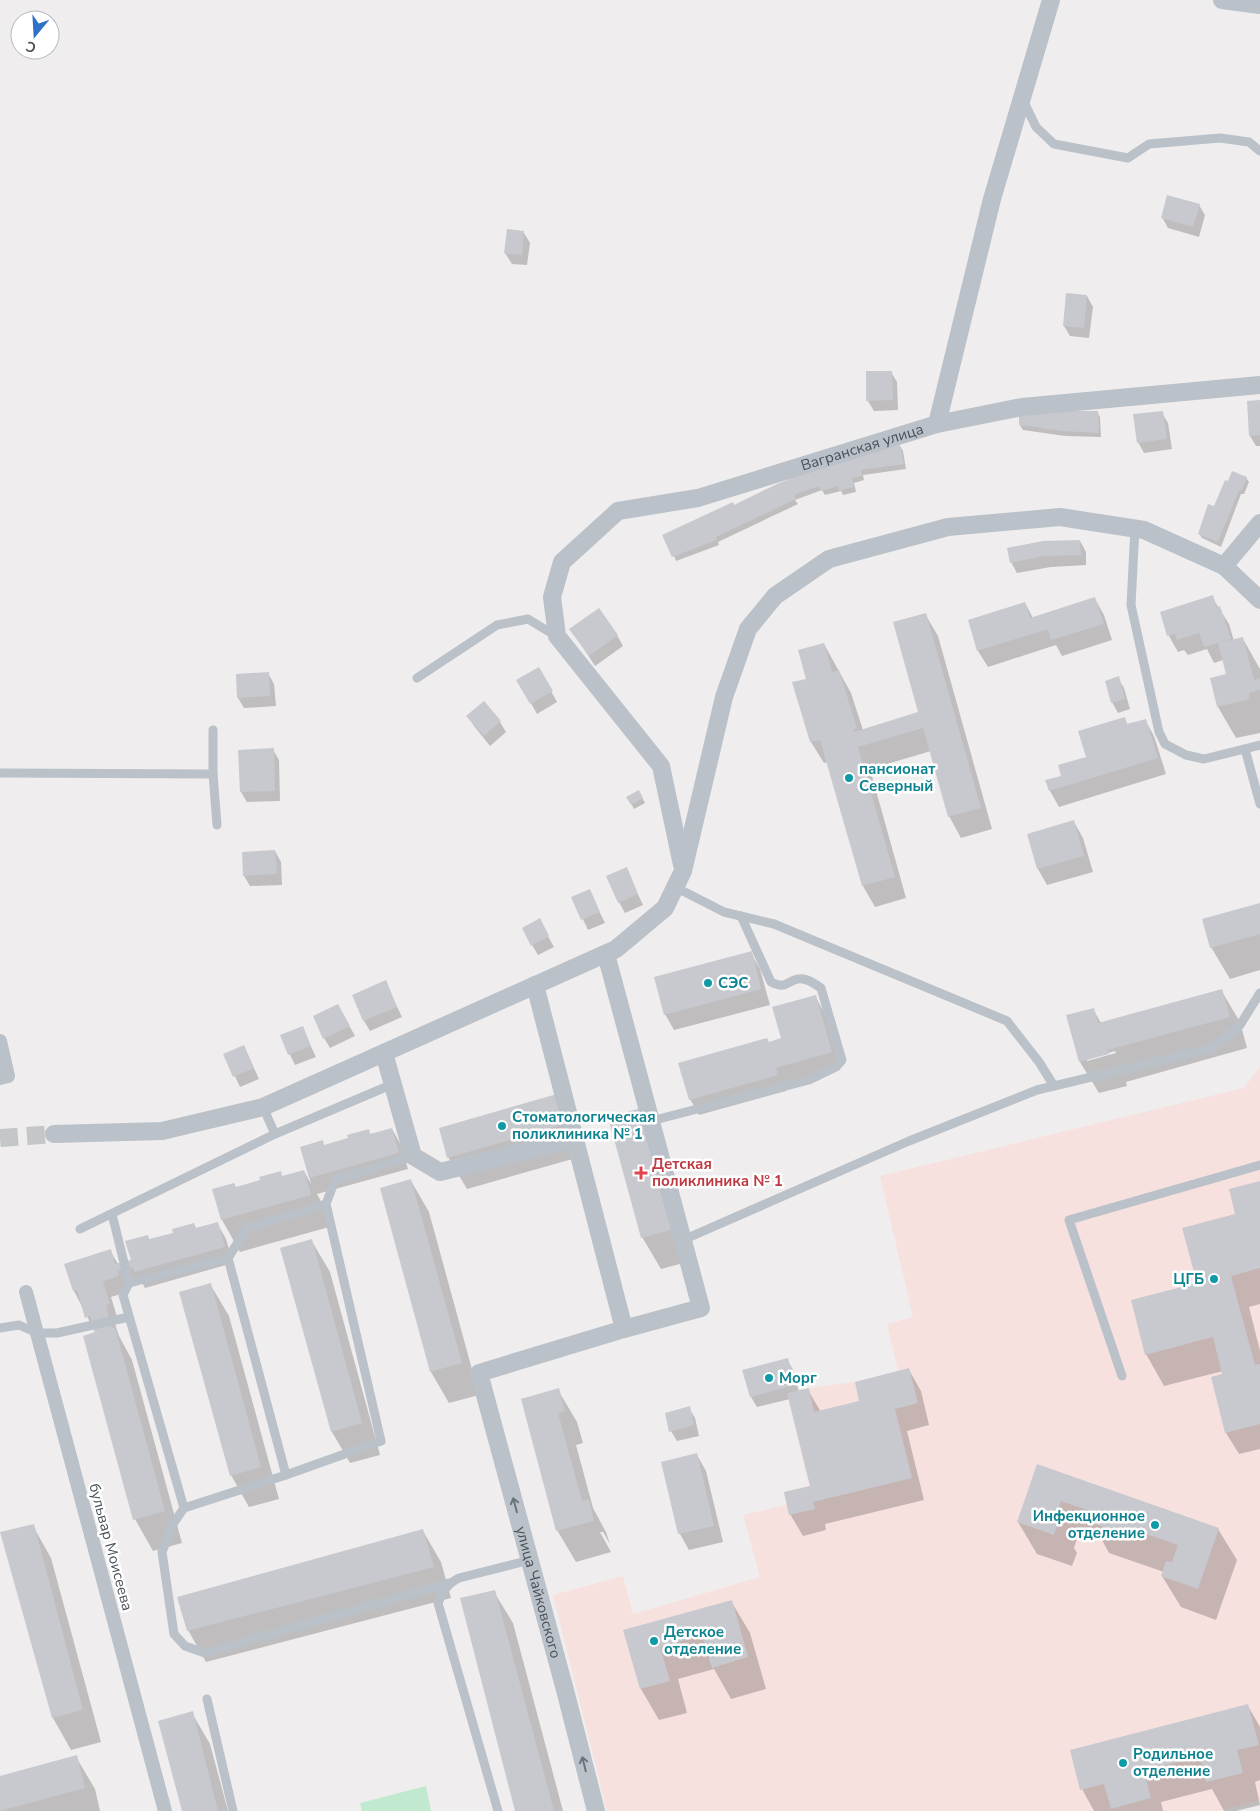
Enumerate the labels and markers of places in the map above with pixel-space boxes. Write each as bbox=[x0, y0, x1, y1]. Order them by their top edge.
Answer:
place label: пансионат Северный bbox=[859, 759, 935, 796]
marker: пансионат Северный bbox=[843, 772, 855, 784]
place label: СЭС bbox=[718, 973, 749, 993]
marker: СЭС bbox=[702, 977, 714, 989]
place label: Стоматологическая поликлиника № 1 bbox=[512, 1107, 656, 1144]
marker: Стоматологическая поликлиника № 1 bbox=[496, 1120, 508, 1132]
place label: Детская поликлиника № 1 bbox=[652, 1154, 783, 1191]
marker: Детская поликлиника № 1 bbox=[634, 1166, 648, 1180]
place label: ЦГБ bbox=[1173, 1269, 1204, 1289]
marker: ЦГБ bbox=[1208, 1273, 1220, 1285]
place label: Морг bbox=[779, 1368, 817, 1388]
marker: Морг bbox=[763, 1372, 775, 1384]
place label: Инфекционное отделение bbox=[1033, 1506, 1145, 1543]
marker: Инфекционное отделение bbox=[1149, 1519, 1161, 1531]
place label: Детское отделение bbox=[664, 1622, 741, 1659]
marker: Детское отделение bbox=[648, 1635, 660, 1647]
place label: Родильное отделение bbox=[1133, 1744, 1213, 1781]
marker: Родильное отделение bbox=[1117, 1757, 1129, 1769]

